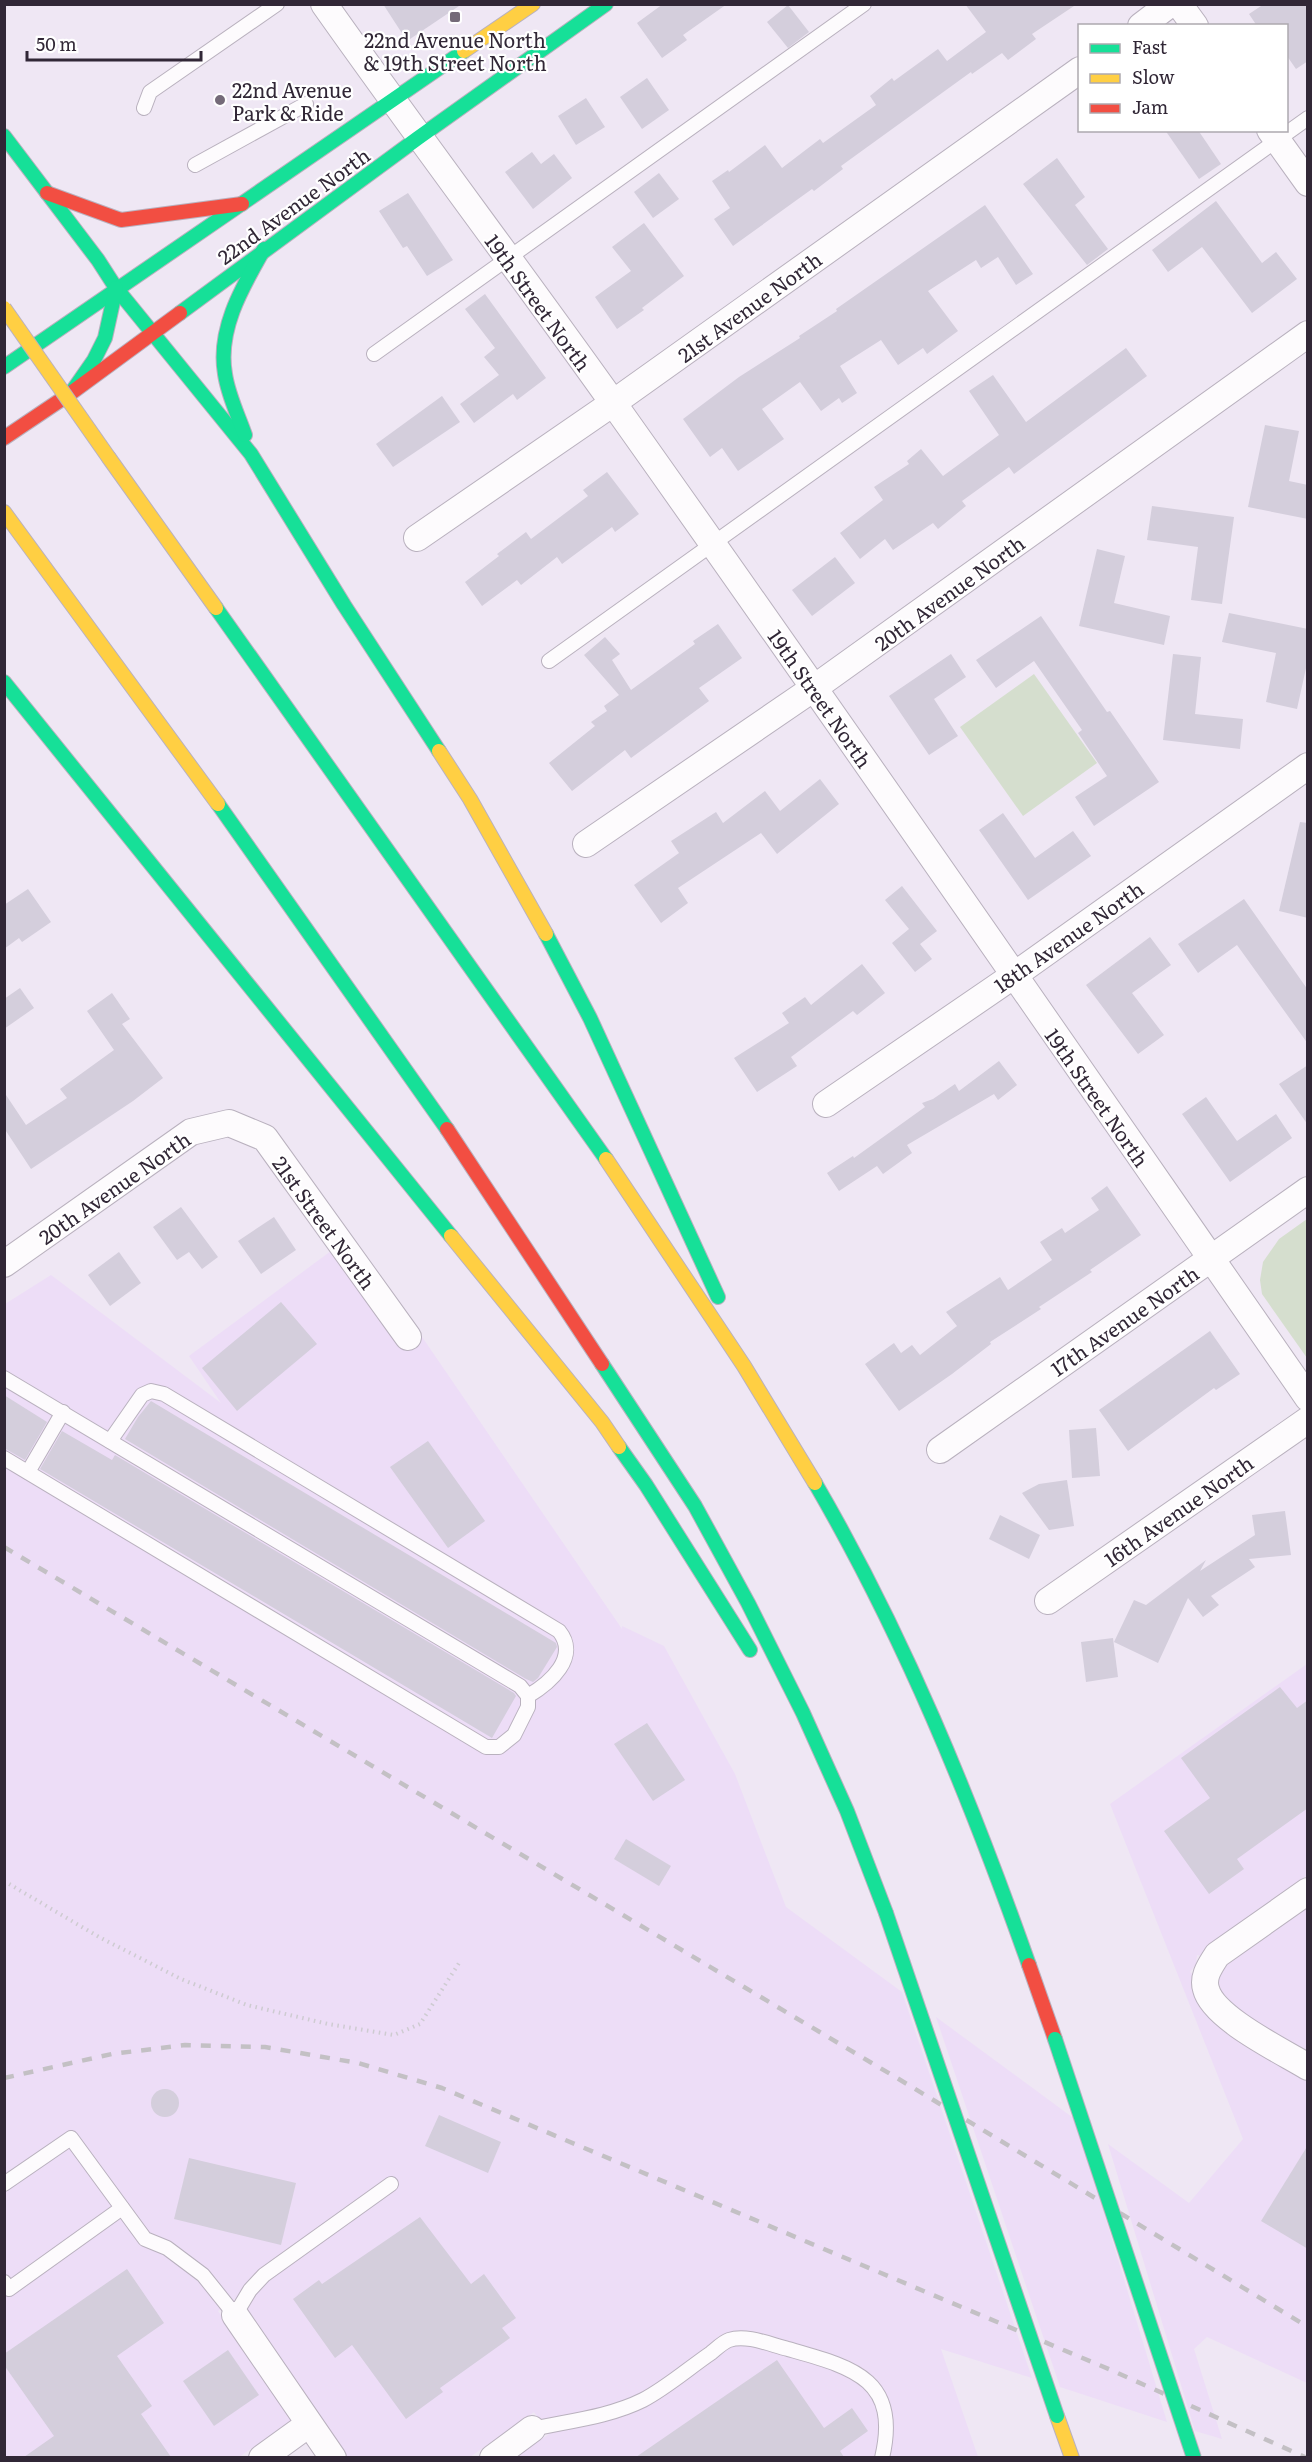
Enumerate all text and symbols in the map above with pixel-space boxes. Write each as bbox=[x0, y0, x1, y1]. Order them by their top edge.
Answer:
marker: 22nd Avenue North & 19th Street North bbox=[448, 10, 462, 24]
scale bar bbox=[27, 24, 201, 62]
place label: 22nd Avenue North & 19th Street North bbox=[363, 24, 547, 77]
legend bbox=[1078, 24, 1288, 132]
text: 50 m bbox=[36, 30, 77, 57]
text: Fast bbox=[1132, 33, 1168, 60]
text: Slow bbox=[1132, 63, 1175, 90]
place label: 22nd Avenue Park & Ride bbox=[232, 74, 352, 127]
marker: 22nd Avenue Park & Ride bbox=[213, 93, 227, 107]
text: Jam bbox=[1132, 93, 1168, 120]
street label: 22nd Avenue North bbox=[211, 139, 375, 271]
street label: 19th Street North bbox=[479, 227, 599, 377]
street label: 21st Avenue North bbox=[671, 243, 827, 369]
street label: 20th Avenue North bbox=[868, 527, 1030, 657]
street label: 19th Street North bbox=[762, 623, 880, 773]
street label: 18th Avenue North bbox=[987, 873, 1149, 999]
street label: 19th Street North bbox=[1039, 1022, 1157, 1172]
street label: 20th Avenue North bbox=[32, 1123, 196, 1251]
street label: 21st Street North bbox=[266, 1149, 384, 1295]
street label: 17th Avenue North bbox=[1044, 1257, 1204, 1383]
street label: 16th Avenue North bbox=[1097, 1447, 1259, 1573]

